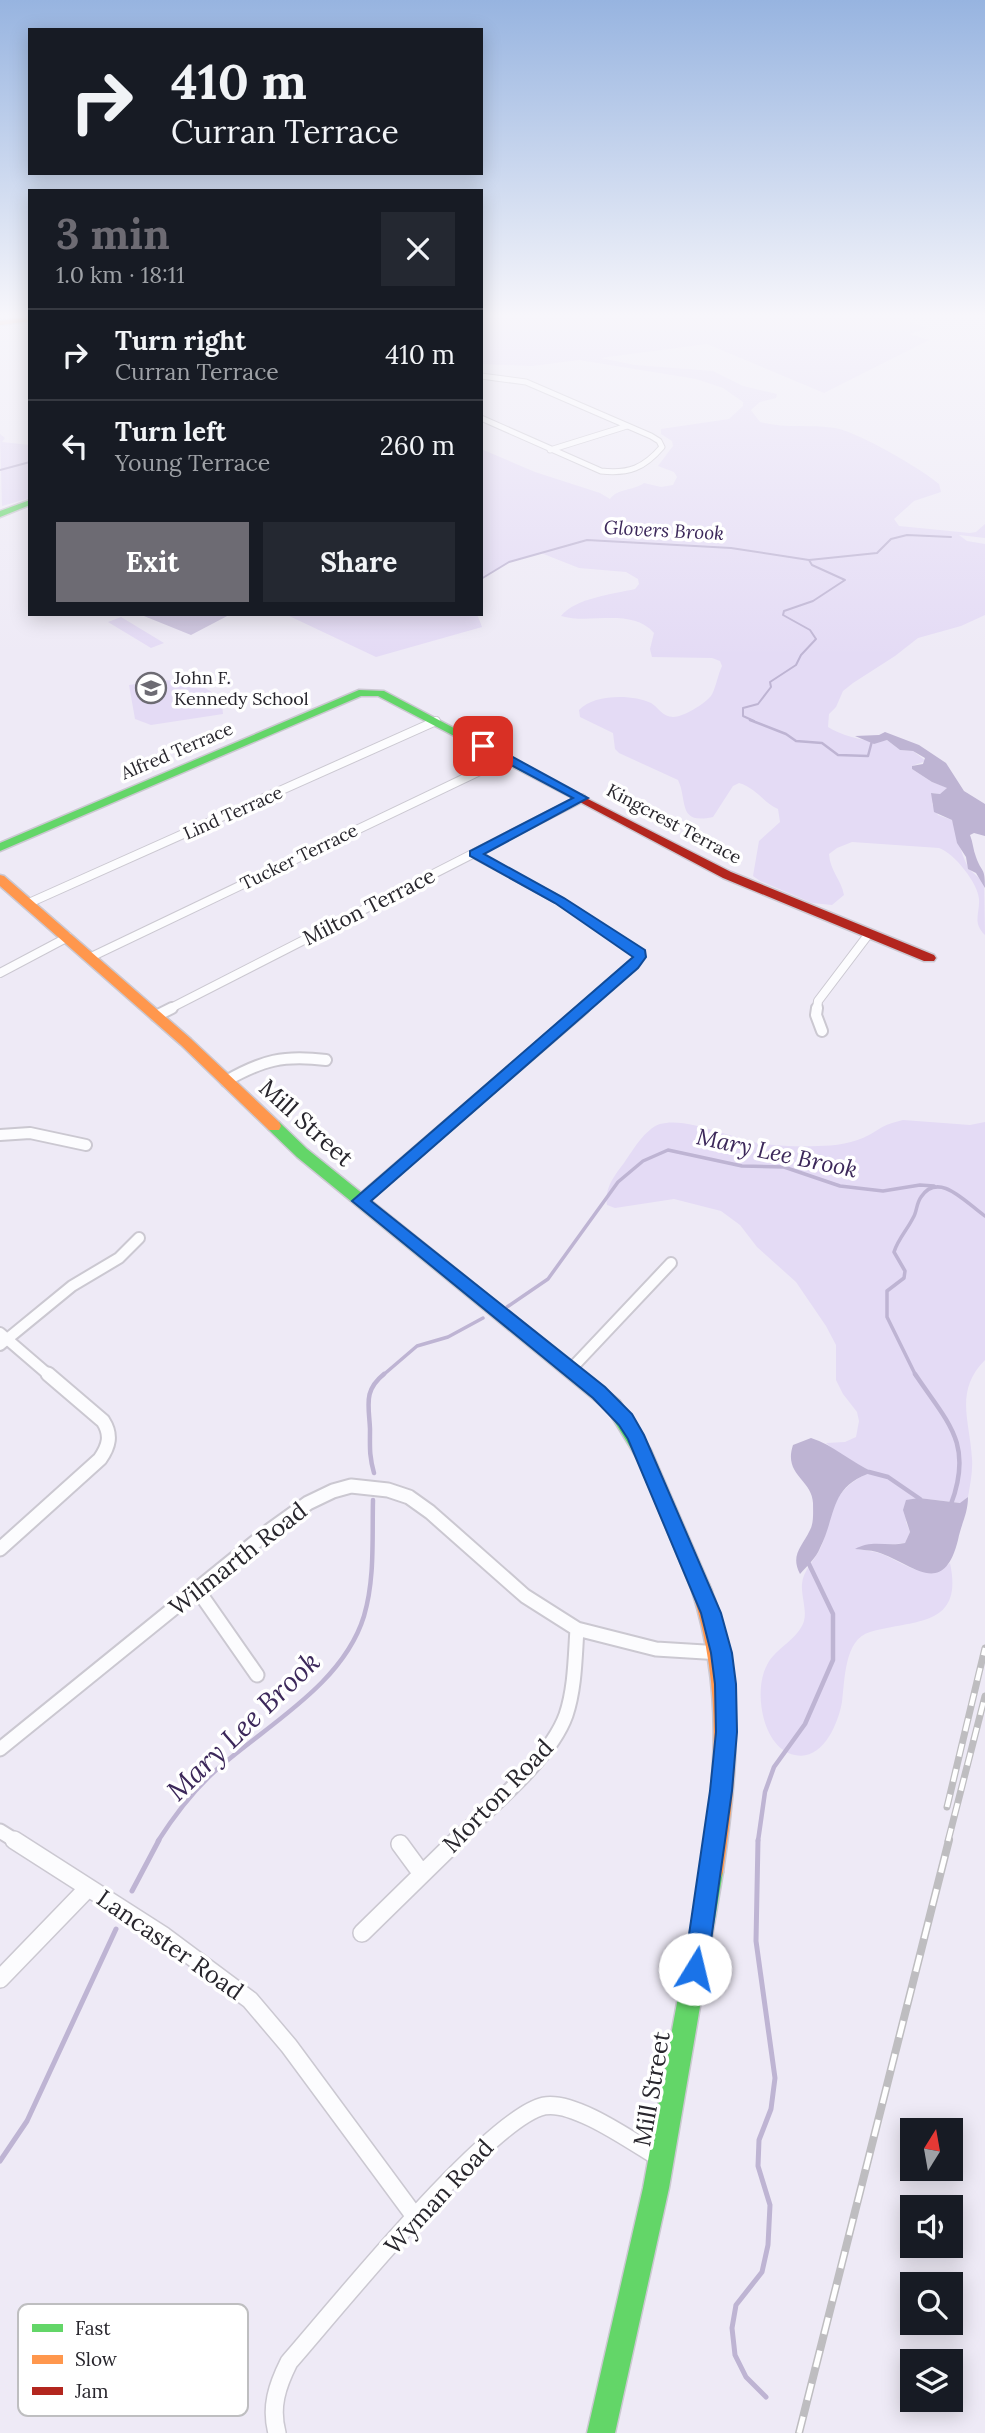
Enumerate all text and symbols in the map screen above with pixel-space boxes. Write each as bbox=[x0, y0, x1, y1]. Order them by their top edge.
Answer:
text: 410 m bbox=[171, 50, 307, 112]
icon: right bbox=[56, 56, 147, 147]
text: Curran Terrace bbox=[171, 111, 399, 152]
text: 3 min bbox=[56, 207, 170, 261]
button: close bbox=[381, 212, 455, 286]
text: 1.0 km · 18:11 bbox=[56, 260, 185, 289]
text: Turn right bbox=[115, 324, 246, 357]
icon: right bbox=[56, 336, 94, 374]
text: 410 m bbox=[385, 338, 455, 371]
text: Curran Terrace bbox=[115, 357, 279, 386]
text: Turn left bbox=[115, 415, 226, 448]
icon: left bbox=[56, 427, 94, 465]
text: 260 m bbox=[380, 429, 455, 462]
text: Young Terrace bbox=[115, 448, 270, 477]
water label: Glovers Brook bbox=[603, 515, 725, 545]
button: Exit bbox=[56, 522, 249, 602]
button: Share bbox=[263, 522, 455, 602]
place label: John F. Kennedy School bbox=[173, 666, 309, 710]
school or university icon: John F. Kennedy School bbox=[134, 671, 168, 705]
pin bbox=[453, 716, 513, 776]
street label: Alfred Terrace bbox=[116, 717, 237, 785]
icon: arrive bbox=[464, 727, 502, 765]
street label: Kingcrest Terrace bbox=[603, 778, 746, 869]
street label: Lind Terrace bbox=[180, 780, 286, 845]
street label: Tucker Terrace bbox=[236, 818, 361, 895]
street label: Milton Terrace bbox=[298, 862, 439, 951]
street label: Mill Street bbox=[253, 1072, 360, 1173]
water label: Mary Lee Brook bbox=[694, 1121, 860, 1184]
street label: Wilmarth Road bbox=[162, 1495, 313, 1622]
water label: Mary Lee Brook bbox=[159, 1644, 327, 1808]
street label: Morton Road bbox=[436, 1732, 560, 1859]
street label: Lancaster Road bbox=[91, 1882, 250, 2007]
position arrow bbox=[658, 1932, 732, 2006]
street label: Mill Street bbox=[626, 2028, 677, 2149]
north arrow bbox=[900, 2118, 962, 2180]
map controls bbox=[900, 2118, 963, 2412]
street label: Wyman Road bbox=[377, 2132, 500, 2261]
button: sound bbox=[900, 2195, 963, 2258]
button: search bbox=[900, 2272, 963, 2335]
legend bbox=[18, 2304, 248, 2416]
text: Fast bbox=[75, 2316, 111, 2340]
text: Slow bbox=[75, 2347, 118, 2371]
button: layers bbox=[900, 2349, 963, 2412]
text: Jam bbox=[74, 2379, 109, 2403]

